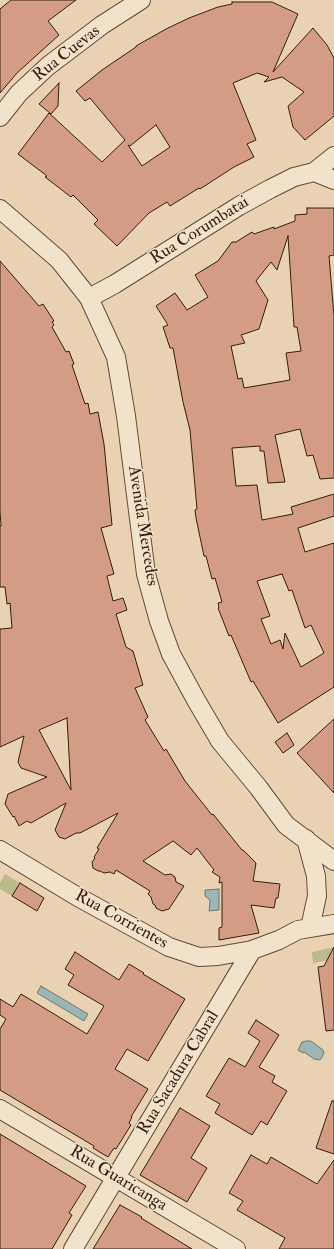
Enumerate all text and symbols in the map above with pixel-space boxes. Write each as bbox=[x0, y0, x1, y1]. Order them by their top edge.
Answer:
street label: Rua Cuevas bbox=[29, 21, 105, 87]
street label: Rua Corumbatai bbox=[147, 193, 253, 269]
street label: Avenida Mercedes bbox=[122, 464, 162, 588]
street label: Rua Corrientes bbox=[71, 886, 171, 954]
street label: Rua Sacadura Cabral bbox=[134, 1007, 224, 1139]
street label: Rua Guaricanga bbox=[66, 1142, 170, 1216]

